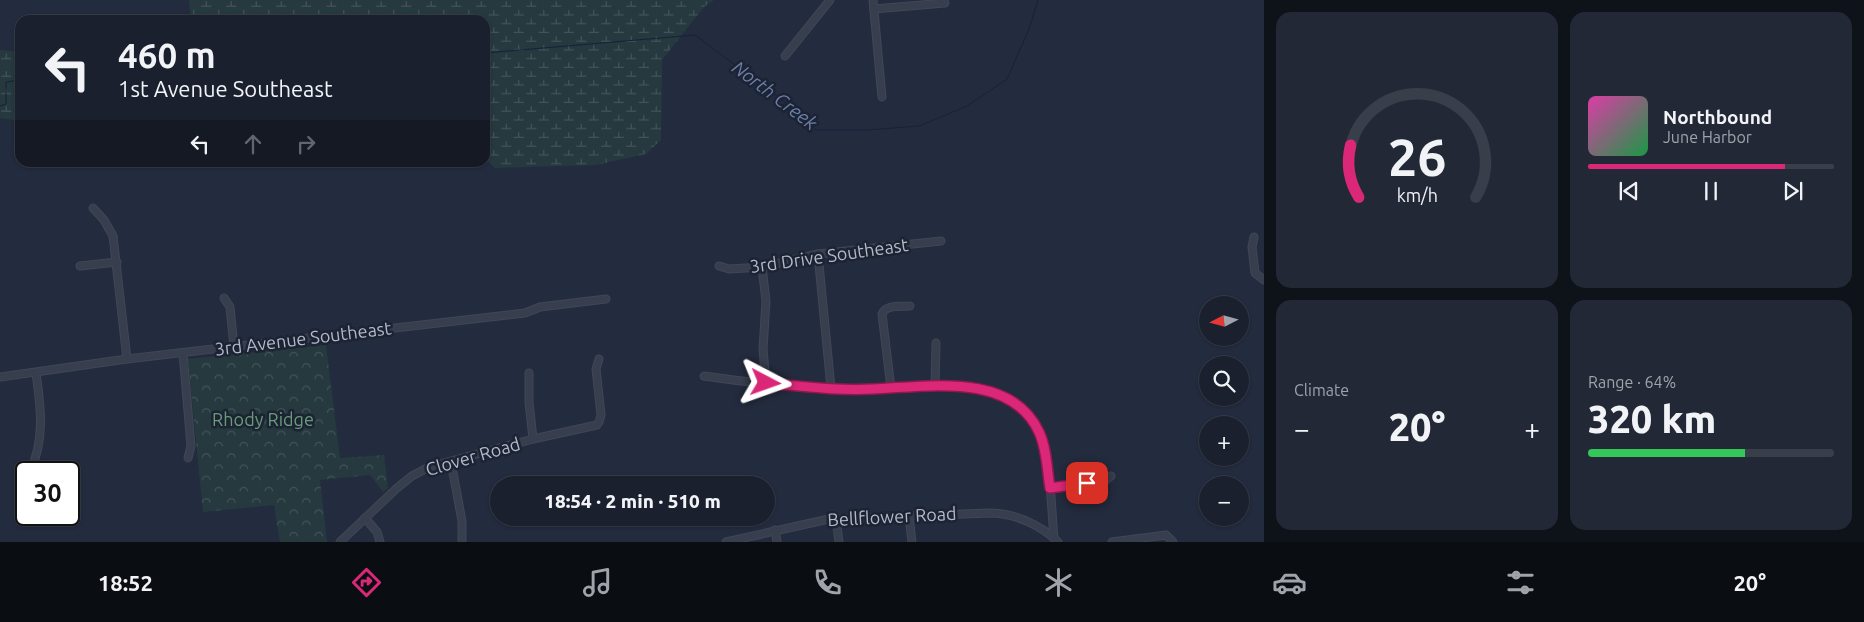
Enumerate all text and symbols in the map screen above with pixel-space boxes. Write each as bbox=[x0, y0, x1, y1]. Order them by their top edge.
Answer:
icon: left bbox=[35, 35, 100, 100]
text: 460 m bbox=[118, 35, 216, 75]
water label: North Creek bbox=[728, 56, 822, 134]
text: 1st Avenue Southeast bbox=[118, 76, 333, 101]
text: Northbound bbox=[1663, 106, 1772, 128]
text: 26 bbox=[1388, 128, 1446, 186]
text: June Harbor bbox=[1663, 128, 1752, 146]
icon: left bbox=[186, 130, 214, 158]
icon: ahead bbox=[239, 130, 267, 158]
icon: right bbox=[292, 130, 320, 158]
icon: previous bbox=[1615, 177, 1643, 205]
icon: pause bbox=[1697, 177, 1725, 205]
icon: next bbox=[1779, 177, 1807, 205]
text: km/h bbox=[1396, 185, 1438, 205]
street label: 3rd Drive Southeast bbox=[748, 234, 909, 276]
north arrow bbox=[1199, 296, 1249, 346]
map controls bbox=[1199, 296, 1249, 526]
street label: 3rd Avenue Southeast bbox=[213, 317, 392, 359]
position arrow bbox=[739, 356, 791, 408]
button: search bbox=[1199, 356, 1249, 406]
text: Range · 64% bbox=[1588, 373, 1676, 391]
text: Climate bbox=[1294, 381, 1349, 399]
text: 320 km bbox=[1588, 398, 1716, 440]
text: 20° bbox=[1389, 406, 1445, 448]
park label: Rhody Ridge bbox=[212, 409, 314, 429]
text: − bbox=[1294, 413, 1310, 444]
text: + bbox=[1524, 413, 1540, 444]
button: + bbox=[1199, 416, 1249, 466]
street label: Clover Road bbox=[423, 433, 522, 479]
speed limit sign: 30 bbox=[15, 461, 80, 526]
pin bbox=[1066, 462, 1108, 504]
icon: arrive bbox=[1073, 469, 1101, 497]
button: − bbox=[1199, 476, 1249, 526]
text: 18:54 · 2 min · 510 m bbox=[544, 490, 721, 512]
street label: Bellflower Road bbox=[827, 503, 957, 529]
icon: directions bbox=[349, 565, 384, 600]
icon: music bbox=[580, 565, 615, 600]
icon: phone bbox=[810, 565, 845, 600]
icon: climate bbox=[1041, 565, 1076, 600]
icon: car bbox=[1272, 565, 1307, 600]
icon: filters bbox=[1503, 565, 1538, 600]
text: 18:52 bbox=[98, 570, 153, 595]
text: 20° bbox=[1733, 570, 1766, 595]

